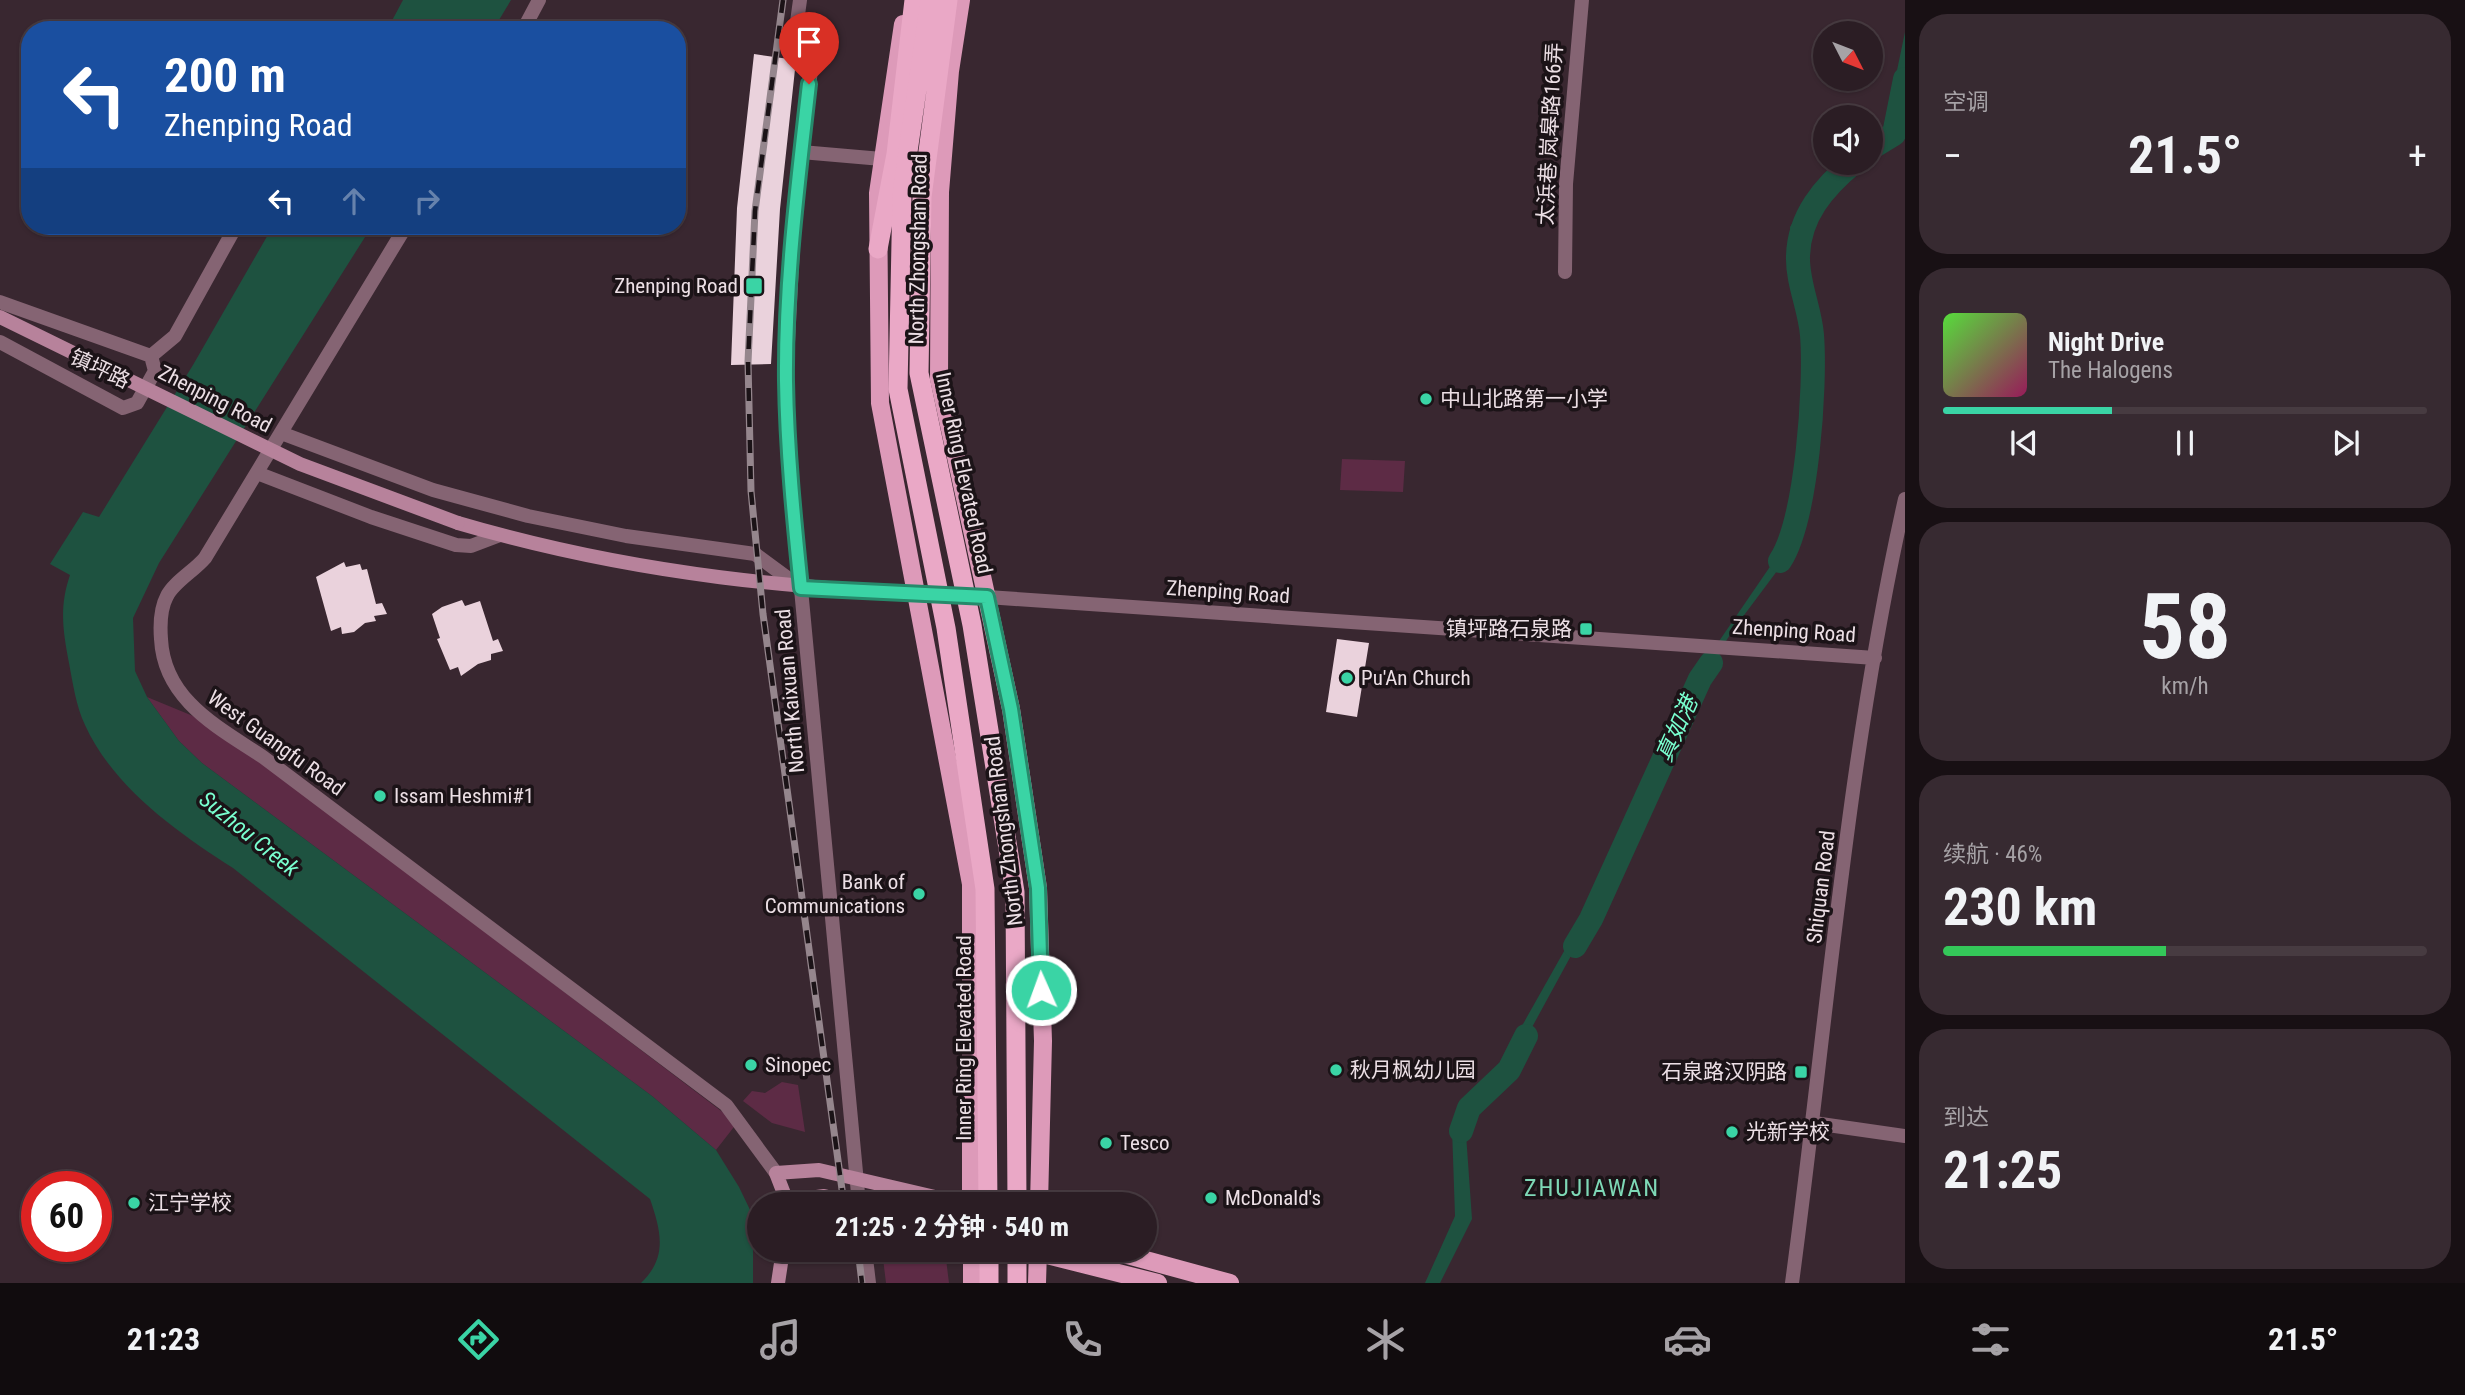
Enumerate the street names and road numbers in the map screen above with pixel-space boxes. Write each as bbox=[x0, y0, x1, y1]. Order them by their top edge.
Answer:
street label: 太浜巷 岚皋路166弄 bbox=[1533, 42, 1567, 226]
street label: North Zhongshan Road bbox=[904, 153, 932, 345]
street label: 镇坪路 bbox=[66, 345, 134, 393]
street label: Zhenping Road bbox=[154, 360, 276, 438]
street label: Inner Ring Elevated Road bbox=[931, 370, 997, 576]
street label: Zhenping Road bbox=[1165, 576, 1291, 608]
street label: North Kaixuan Road bbox=[771, 608, 809, 774]
street label: Zhenping Road bbox=[1731, 615, 1857, 647]
street label: West Guangfu Road bbox=[203, 685, 349, 801]
street label: North Zhongshan Road bbox=[980, 735, 1028, 927]
street label: Shiquan Road bbox=[1802, 829, 1840, 945]
street label: Inner Ring Elevated Road bbox=[952, 935, 976, 1141]

